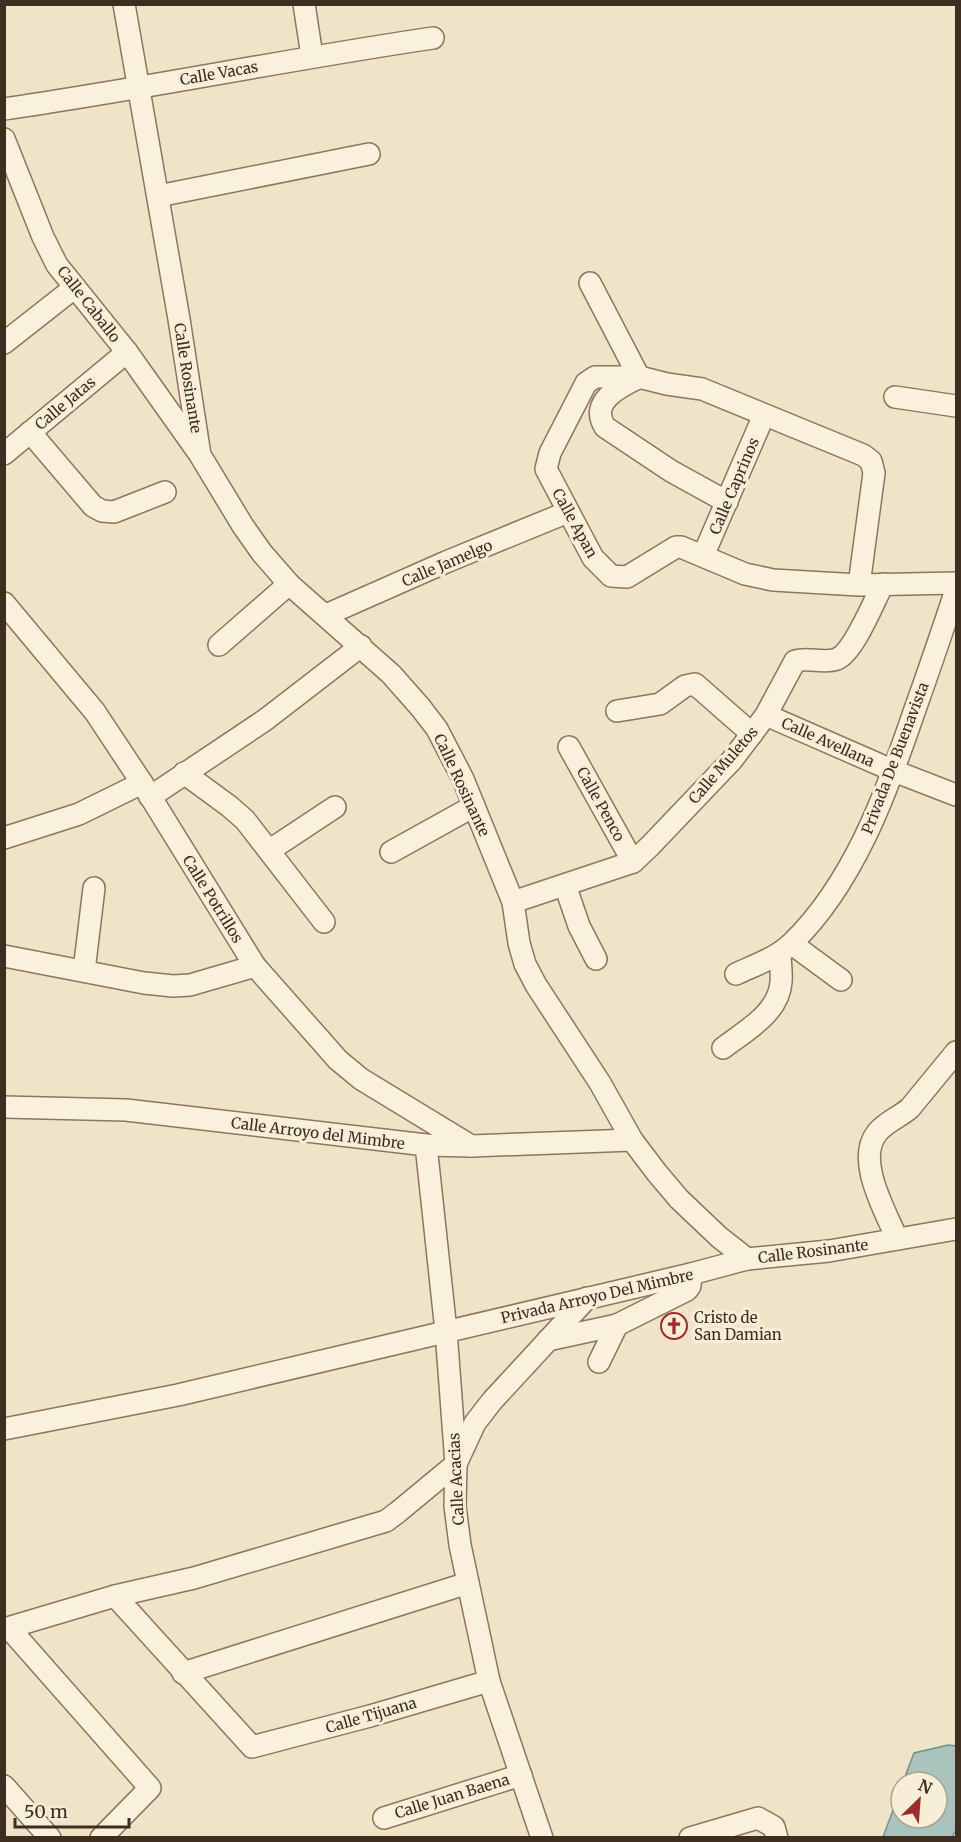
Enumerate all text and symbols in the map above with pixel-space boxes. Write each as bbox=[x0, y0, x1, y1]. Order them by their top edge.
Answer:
street label: Calle Vacas bbox=[178, 57, 260, 89]
street label: Calle Caballo bbox=[53, 262, 125, 346]
street label: Calle Rosinante bbox=[170, 322, 206, 434]
street label: Calle Jatas bbox=[31, 372, 99, 434]
street label: Calle Caprinos bbox=[705, 435, 763, 537]
street label: Calle Apan bbox=[548, 485, 602, 561]
street label: Calle Jamelgo bbox=[399, 535, 495, 591]
street label: Privada De Buenavista bbox=[857, 679, 933, 837]
street label: Calle Avellana bbox=[779, 713, 877, 771]
street label: Calle Muletos bbox=[684, 722, 762, 808]
street label: Calle Rosinante bbox=[430, 731, 494, 839]
street label: Calle Penco bbox=[573, 764, 629, 845]
street label: Calle Potrillos bbox=[179, 852, 247, 946]
street label: Calle Arroyo del Mimbre bbox=[230, 1113, 406, 1153]
street label: Calle Rosinante bbox=[757, 1235, 869, 1267]
street label: Privada Arroyo Del Mimbre bbox=[499, 1265, 695, 1327]
place label: Cristo de San Damian bbox=[694, 1308, 782, 1344]
church icon: Cristo de San Damian bbox=[659, 1311, 689, 1341]
street label: Calle Acacias bbox=[444, 1432, 468, 1526]
street label: Calle Tijuana bbox=[323, 1693, 419, 1737]
street label: Calle Juan Baena bbox=[392, 1770, 512, 1822]
north arrow bbox=[889, 1770, 949, 1830]
text: N bbox=[915, 1775, 936, 1798]
scale bar bbox=[15, 1791, 129, 1829]
text: 50 m bbox=[24, 1800, 68, 1823]

